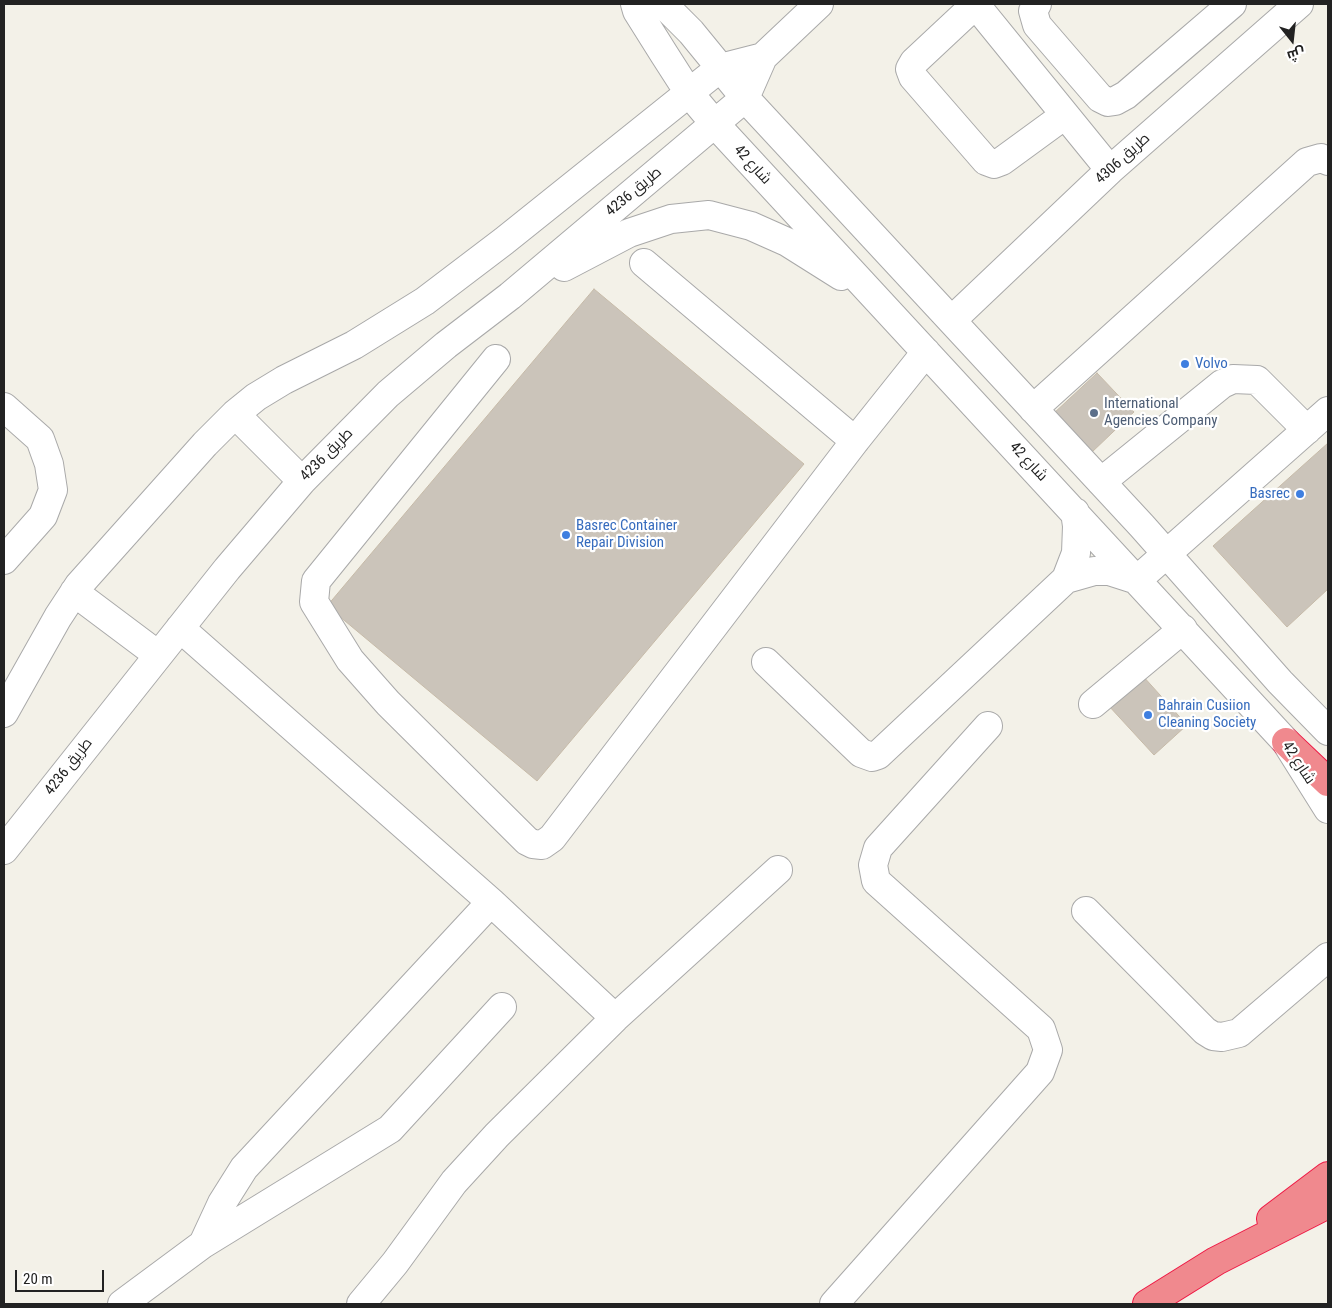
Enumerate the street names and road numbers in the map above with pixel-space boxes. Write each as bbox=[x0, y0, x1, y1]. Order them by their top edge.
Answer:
street label: طريق 4306 bbox=[1092, 130, 1154, 188]
street label: شارع 42 bbox=[729, 141, 775, 189]
street label: طريق 4236 bbox=[602, 163, 666, 221]
street label: طريق 4236 bbox=[297, 425, 357, 485]
street label: شارع 42 bbox=[1005, 439, 1051, 485]
street label: طريق 4236 bbox=[41, 735, 97, 799]
street label: شارع 42 bbox=[1278, 738, 1318, 788]

